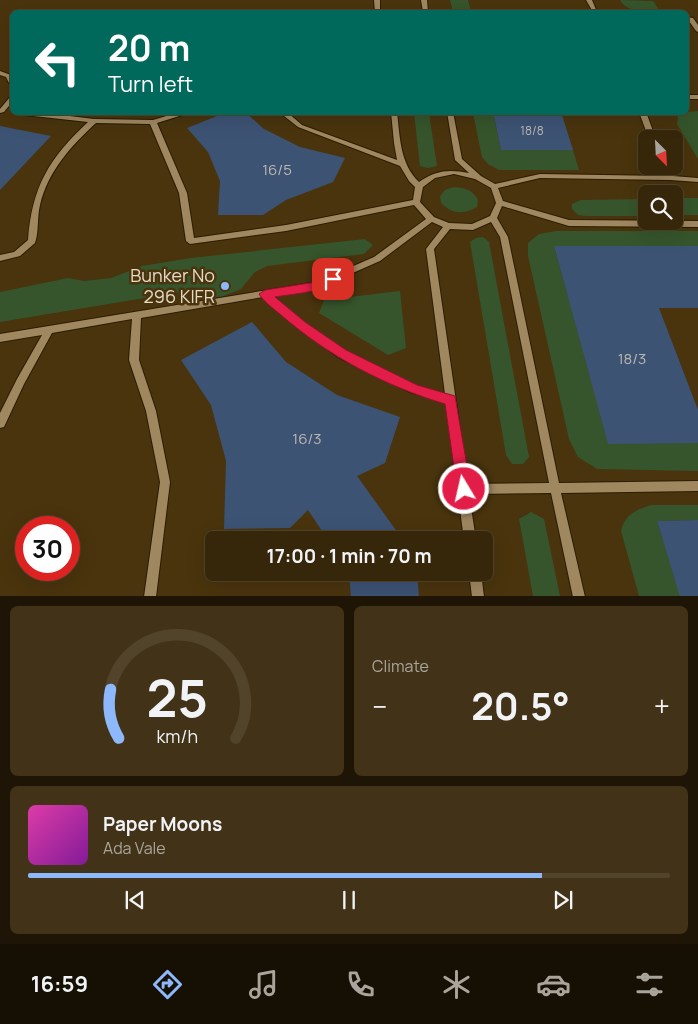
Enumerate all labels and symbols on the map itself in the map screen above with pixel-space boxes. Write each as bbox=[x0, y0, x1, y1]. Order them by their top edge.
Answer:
house number: 18/8 bbox=[520, 122, 544, 139]
north arrow bbox=[638, 130, 682, 175]
house number: 16/5 bbox=[262, 159, 292, 180]
pin bbox=[312, 258, 354, 300]
place label: Bunker No 296 KIFR bbox=[130, 263, 215, 308]
marker: Bunker No 296 KIFR bbox=[219, 280, 231, 292]
house number: 18/3 bbox=[618, 348, 646, 369]
house number: 16/3 bbox=[292, 428, 322, 449]
position arrow bbox=[437, 462, 489, 514]
speed limit sign: 30 bbox=[15, 516, 80, 581]

